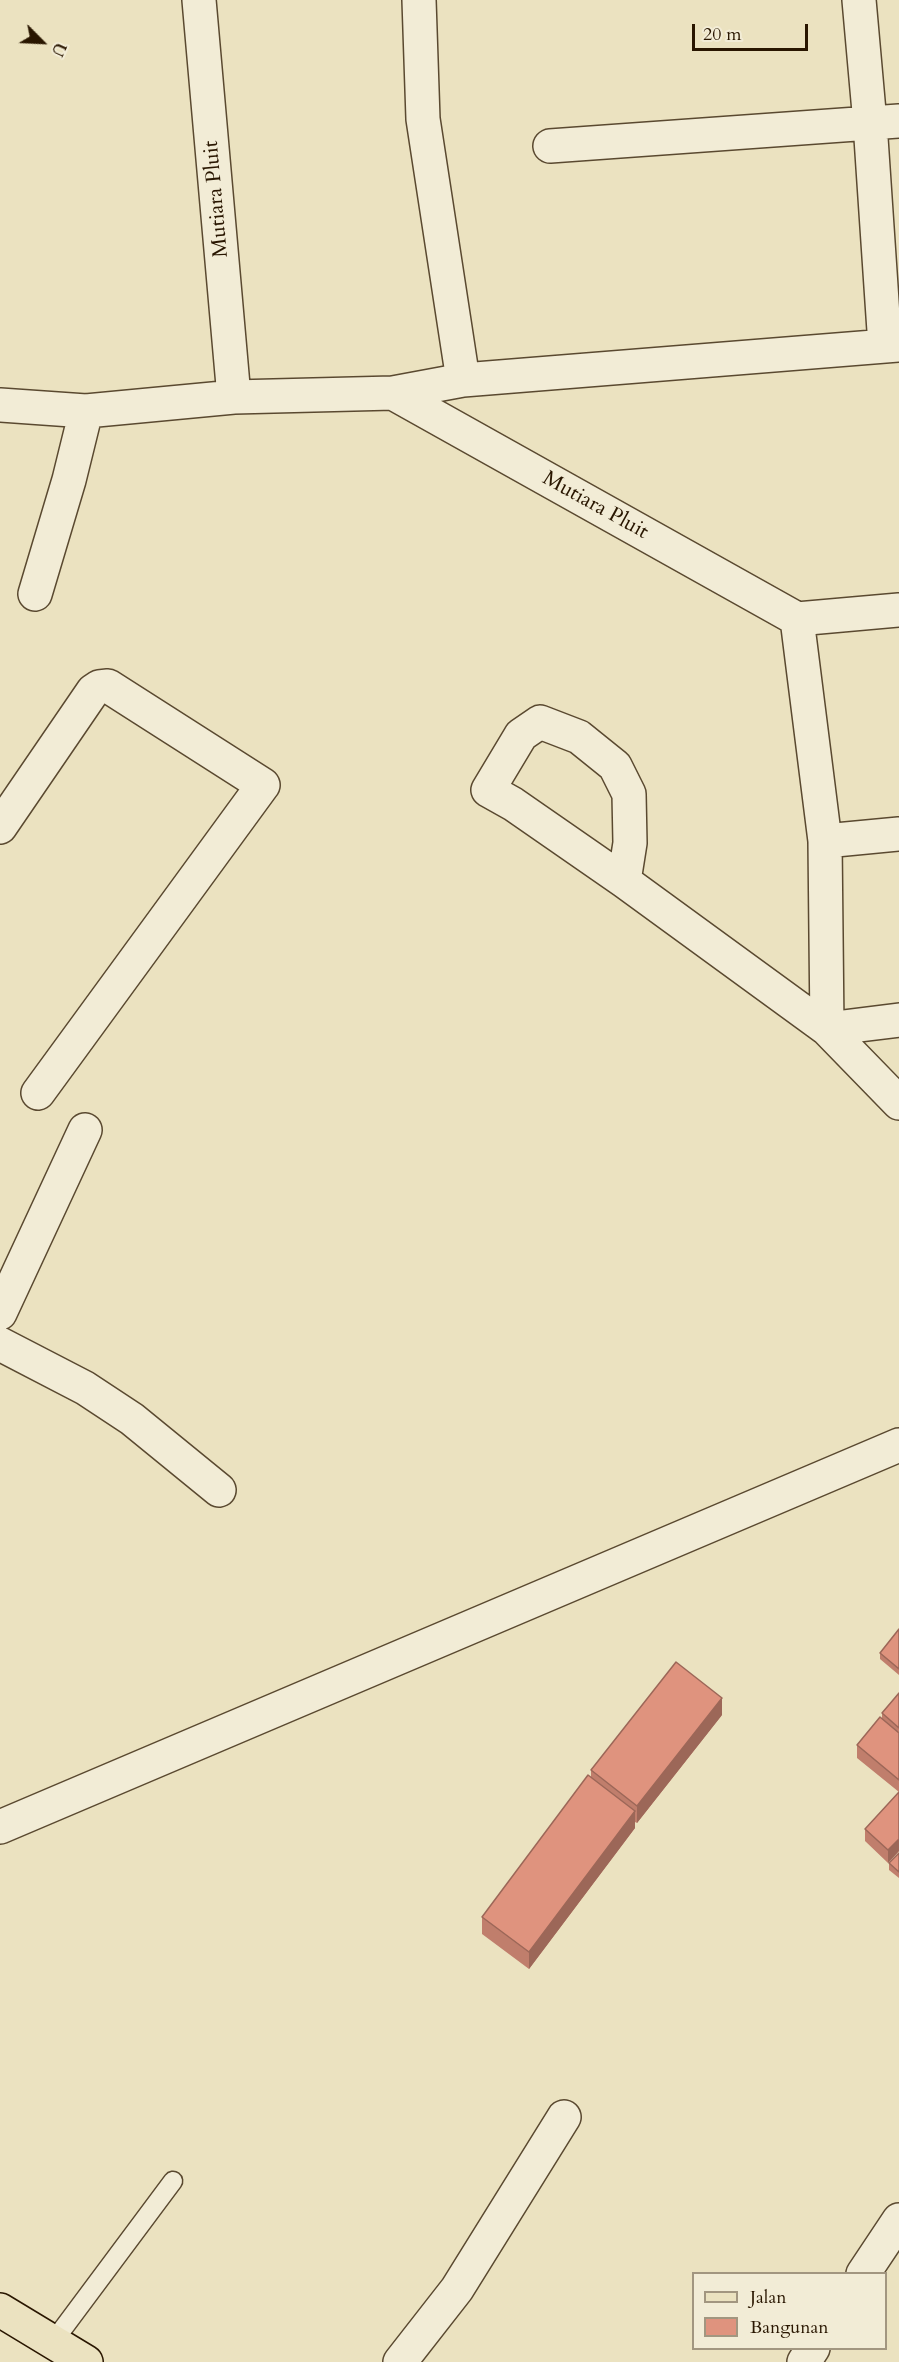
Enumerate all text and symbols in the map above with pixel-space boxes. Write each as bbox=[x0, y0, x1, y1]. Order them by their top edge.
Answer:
north arrow bbox=[12, 12, 72, 72]
scale bar bbox=[695, 12, 810, 50]
text: 20 m bbox=[703, 22, 742, 47]
text: U bbox=[46, 39, 71, 60]
street label: Mutiara Pluit bbox=[199, 140, 235, 258]
street label: Mutiara Pluit bbox=[538, 467, 652, 545]
legend bbox=[692, 2272, 887, 2350]
text: Jalan bbox=[750, 2285, 786, 2310]
text: Bangunan bbox=[750, 2315, 828, 2340]

